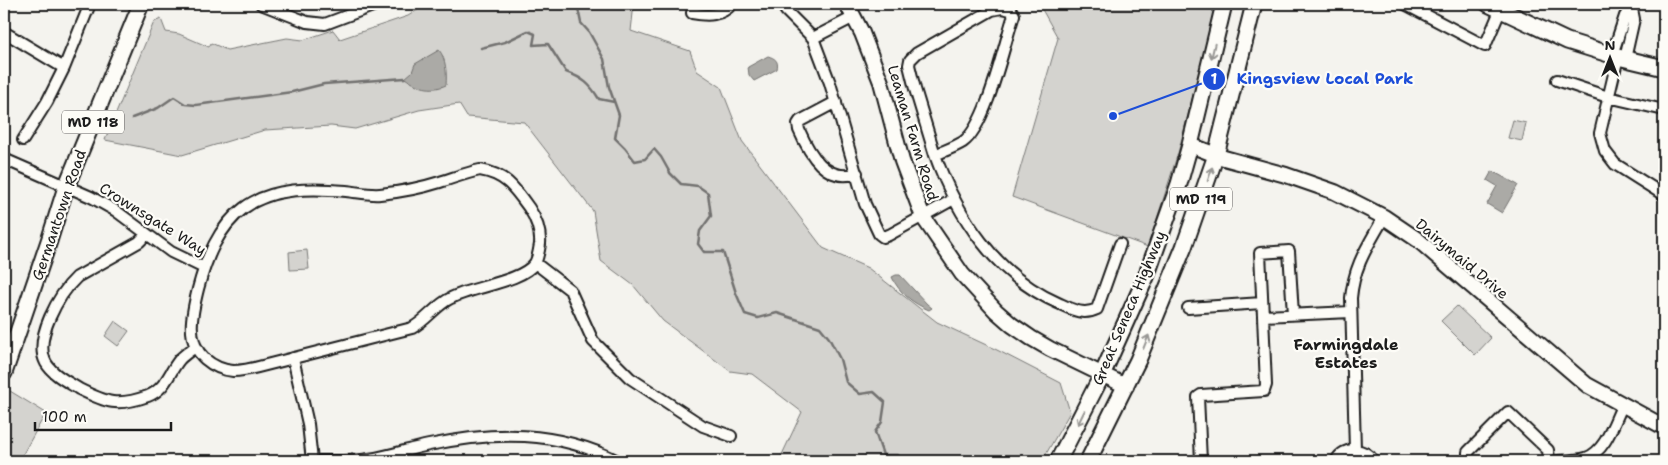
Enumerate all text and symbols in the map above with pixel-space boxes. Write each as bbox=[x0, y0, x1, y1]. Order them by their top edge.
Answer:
north arrow bbox=[1586, 32, 1636, 82]
text: N bbox=[1604, 36, 1616, 54]
one-way arrow bbox=[1208, 42, 1217, 58]
street label: Leaman Farm Road bbox=[883, 63, 943, 204]
callout: Kingsview Local Park bbox=[1202, 63, 1424, 94]
text: Kingsview Local Park bbox=[1237, 68, 1414, 89]
text: 1 bbox=[1211, 69, 1218, 89]
road number: MD 118 bbox=[62, 110, 124, 134]
street label: Germantown Road bbox=[27, 146, 91, 283]
one-way arrow bbox=[1206, 166, 1215, 182]
street label: Crownsgate Way bbox=[96, 178, 210, 260]
road number: MD 119 bbox=[1170, 188, 1232, 210]
street label: Dairymaid Drive bbox=[1411, 214, 1513, 304]
street label: Great Seneca Highway bbox=[1087, 228, 1171, 388]
district label: Farmingdale Estates bbox=[1293, 334, 1399, 373]
one-way arrow bbox=[1141, 335, 1151, 350]
scale bar bbox=[35, 400, 171, 432]
text: 100 m bbox=[42, 407, 87, 427]
one-way arrow bbox=[1076, 410, 1085, 425]

